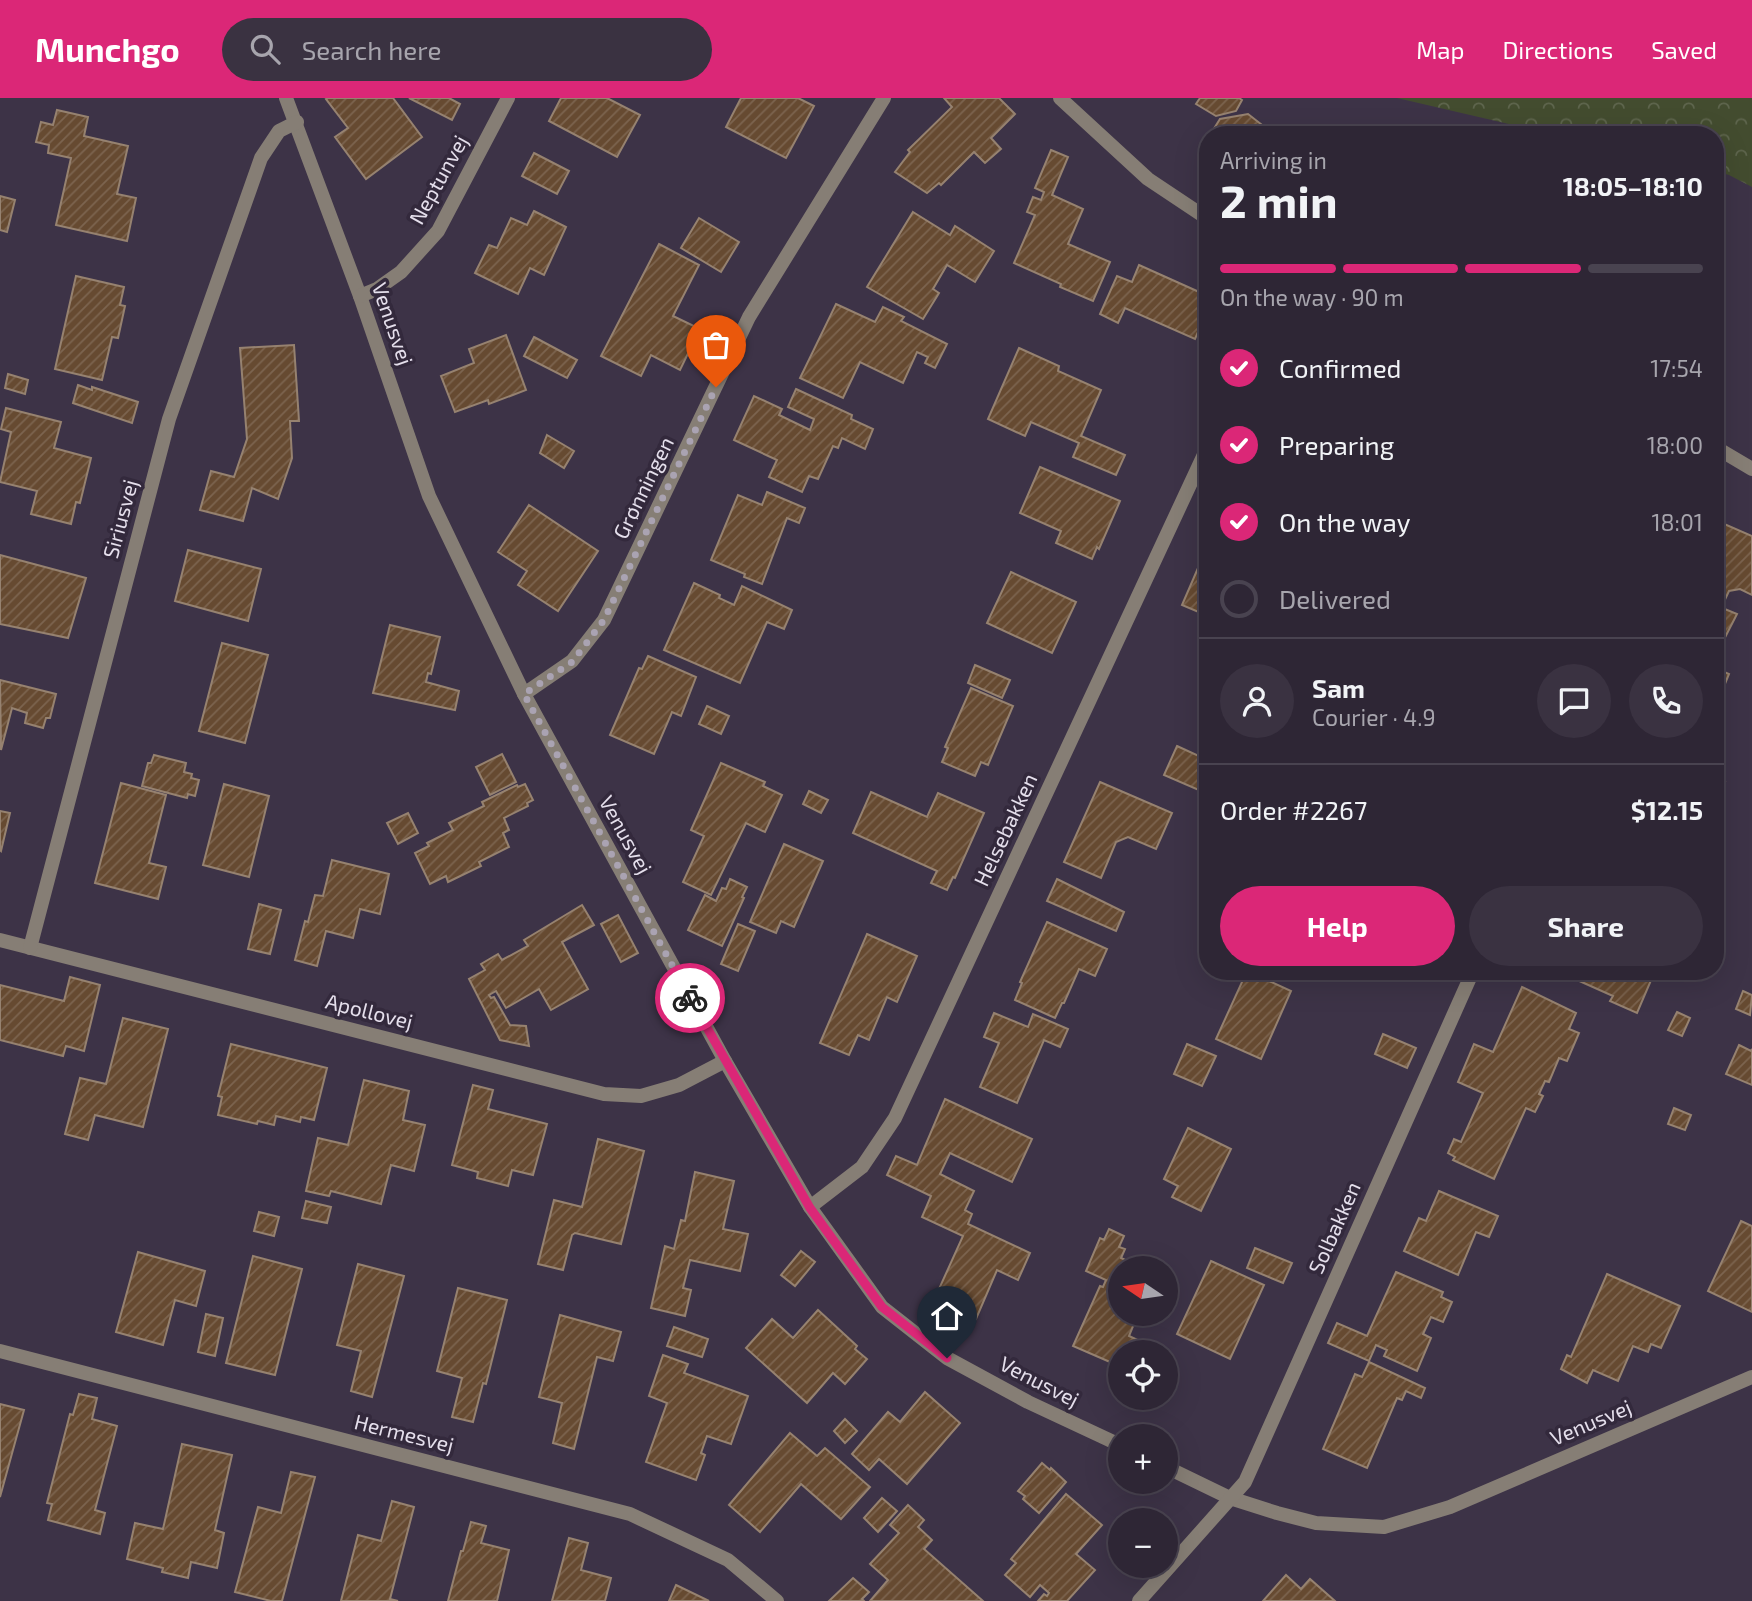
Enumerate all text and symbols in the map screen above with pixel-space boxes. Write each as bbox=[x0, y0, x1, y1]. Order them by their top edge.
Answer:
search box bbox=[222, 18, 712, 81]
text: Munchgo bbox=[35, 29, 180, 69]
icon: search bbox=[246, 30, 284, 68]
text: Search here bbox=[302, 34, 441, 65]
text: Map bbox=[1416, 35, 1464, 64]
text: Directions bbox=[1502, 35, 1613, 64]
text: Saved bbox=[1651, 35, 1717, 64]
street label: Neptunvej bbox=[403, 130, 473, 229]
text: Arriving in bbox=[1220, 146, 1327, 174]
text: 18:05–18:10 bbox=[1563, 170, 1703, 201]
text: 2 min bbox=[1220, 172, 1338, 227]
street label: Venusvej bbox=[367, 279, 419, 368]
text: On the way · 90 m bbox=[1220, 283, 1404, 311]
pin bbox=[686, 315, 746, 387]
icon: bag bbox=[697, 326, 735, 364]
icon: check bbox=[1220, 349, 1258, 387]
text: Confirmed bbox=[1279, 352, 1402, 383]
text: 17:54 bbox=[1650, 354, 1703, 382]
icon: check bbox=[1220, 426, 1258, 464]
text: Preparing bbox=[1279, 429, 1394, 460]
text: 18:00 bbox=[1647, 431, 1703, 459]
street label: Grønningen bbox=[607, 432, 678, 542]
street label: Siriusvej bbox=[97, 476, 143, 561]
icon: check bbox=[1220, 503, 1258, 541]
text: On the way bbox=[1279, 506, 1410, 537]
text: 18:01 bbox=[1651, 508, 1703, 536]
text: Delivered bbox=[1279, 583, 1391, 614]
button: person bbox=[1220, 664, 1294, 738]
button: chat bbox=[1537, 664, 1611, 738]
button: phone bbox=[1629, 664, 1703, 738]
text: Sam bbox=[1312, 672, 1365, 703]
text: Courier · 4.9 bbox=[1312, 703, 1436, 731]
street label: Helsebakken bbox=[968, 769, 1042, 890]
street label: Venusvej bbox=[594, 791, 658, 878]
text: Order #2267 bbox=[1220, 794, 1367, 825]
text: $12.15 bbox=[1631, 794, 1703, 825]
button: Help bbox=[1220, 886, 1455, 966]
button: Share bbox=[1469, 886, 1703, 966]
courier bbox=[655, 963, 725, 1033]
icon: bike bbox=[671, 979, 709, 1017]
street label: Apollovej bbox=[323, 988, 416, 1034]
street label: Solbakken bbox=[1302, 1178, 1365, 1277]
north arrow bbox=[1108, 1256, 1178, 1326]
map controls bbox=[1108, 1256, 1178, 1578]
pin bbox=[917, 1286, 977, 1358]
icon: home bbox=[928, 1297, 966, 1335]
button: locate bbox=[1108, 1340, 1178, 1410]
street label: Venusvej bbox=[995, 1350, 1083, 1412]
street label: Venusvej bbox=[1546, 1393, 1635, 1451]
street label: Hermesvej bbox=[352, 1408, 457, 1458]
button: + bbox=[1108, 1424, 1178, 1494]
button: − bbox=[1108, 1508, 1178, 1578]

